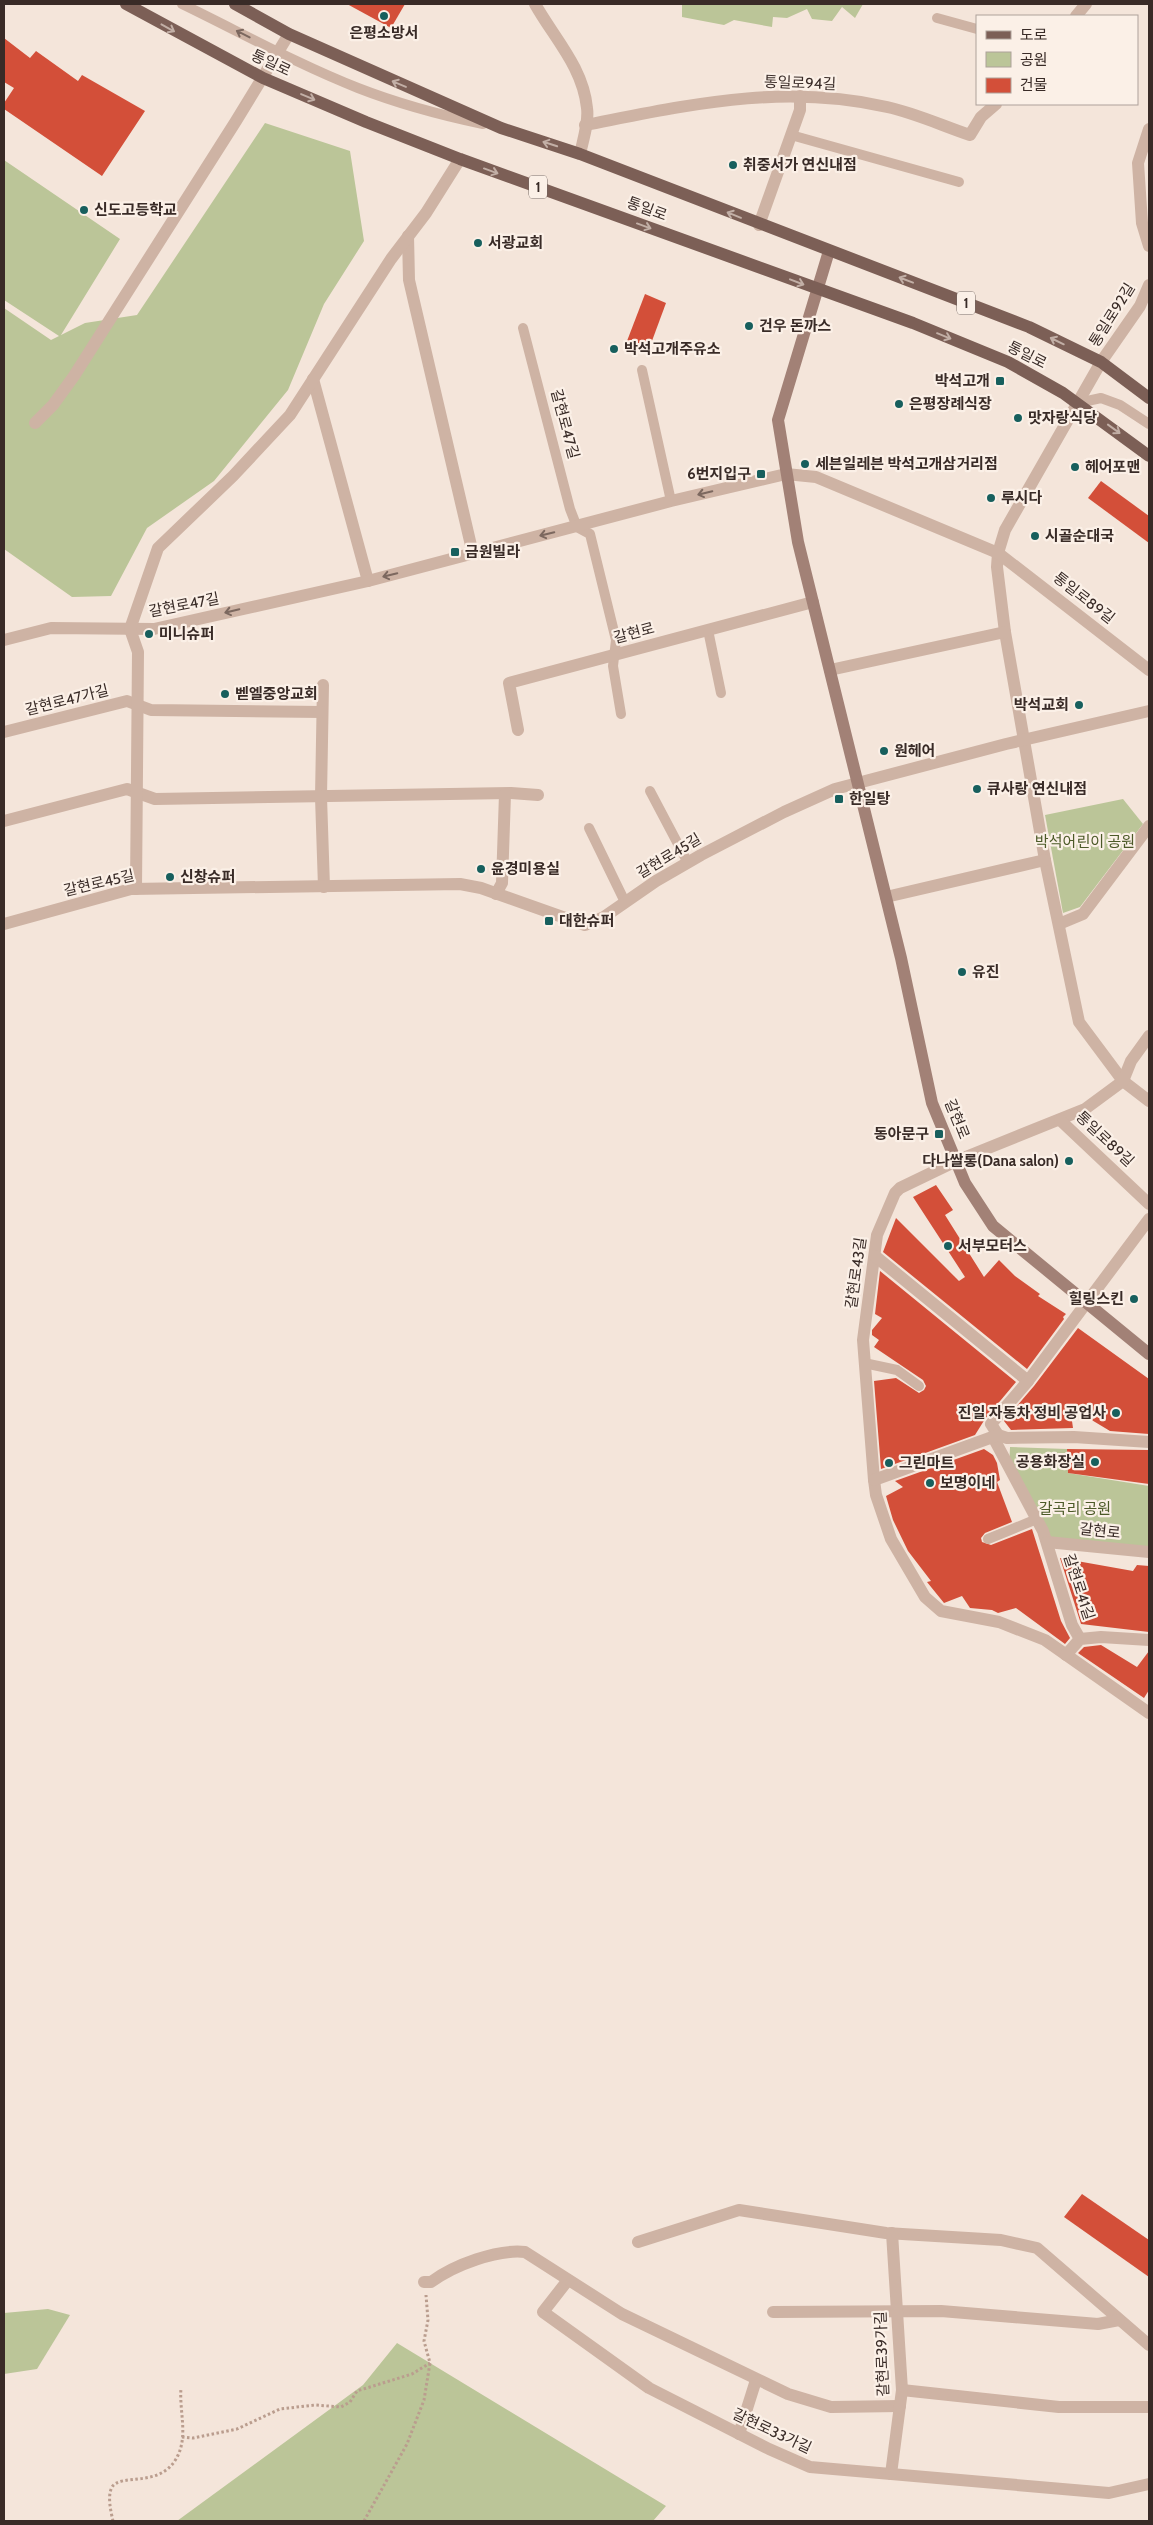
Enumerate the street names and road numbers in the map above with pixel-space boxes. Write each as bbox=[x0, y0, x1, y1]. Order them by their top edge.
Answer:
street label: 통일로 bbox=[248, 46, 294, 80]
street label: 통일로94길 bbox=[764, 73, 836, 93]
road number: 1 bbox=[529, 176, 547, 198]
street label: 통일로 bbox=[624, 193, 670, 225]
street label: 통일로92길 bbox=[1085, 280, 1139, 350]
road number: 1 bbox=[957, 292, 975, 314]
street label: 통일로 bbox=[1004, 338, 1050, 372]
street label: 갈현로47길 bbox=[547, 387, 583, 461]
street label: 통일로89길 bbox=[1050, 568, 1118, 628]
street label: 갈현로47길 bbox=[147, 589, 221, 621]
street label: 갈현로 bbox=[612, 619, 656, 647]
street label: 갈현로47가길 bbox=[23, 681, 111, 719]
street label: 갈현로45길 bbox=[634, 830, 704, 882]
street label: 갈현로45길 bbox=[62, 866, 136, 900]
street label: 갈현로 bbox=[941, 1096, 973, 1142]
street label: 통일로89길 bbox=[1072, 1108, 1138, 1170]
street label: 갈현로43길 bbox=[842, 1236, 870, 1310]
street label: 갈현로 bbox=[1078, 1520, 1122, 1542]
street label: 갈현로41길 bbox=[1060, 1552, 1098, 1622]
street label: 갈현로39가길 bbox=[872, 2311, 892, 2397]
street label: 갈현로33가길 bbox=[730, 2405, 814, 2457]

